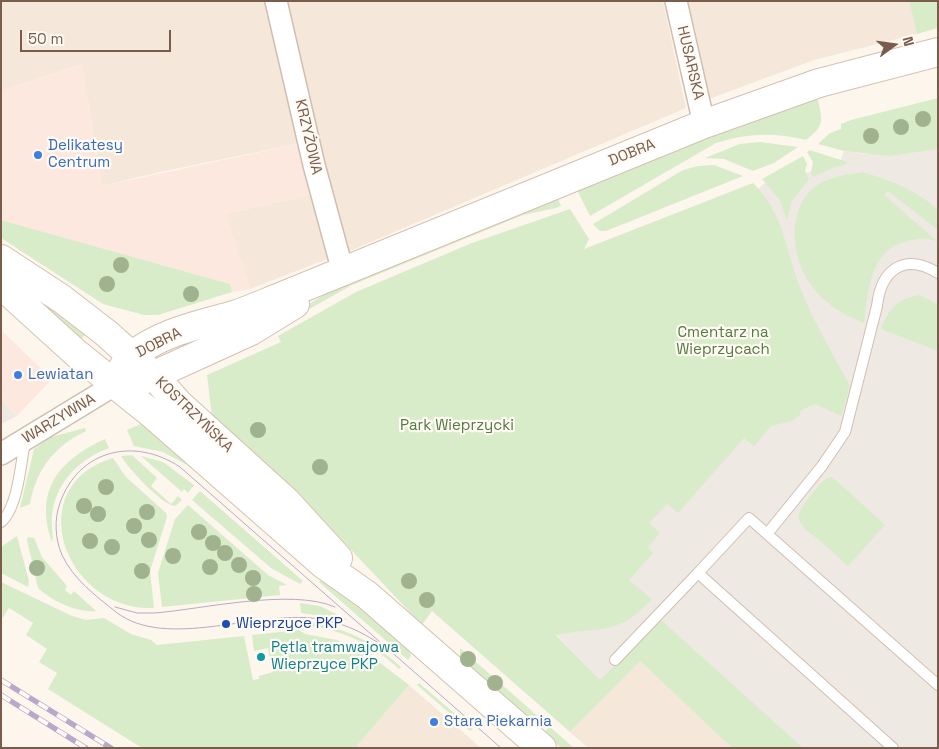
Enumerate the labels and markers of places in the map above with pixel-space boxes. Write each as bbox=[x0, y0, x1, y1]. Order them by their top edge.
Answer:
place label: Delikatesy Centrum bbox=[48, 137, 123, 172]
marker: Delikatesy Centrum bbox=[32, 149, 44, 161]
place label: Lewiatan bbox=[28, 366, 93, 384]
marker: Lewiatan bbox=[12, 369, 24, 381]
place label: Wieprzyce PKP bbox=[236, 615, 343, 633]
marker: Wieprzyce PKP bbox=[220, 618, 232, 630]
place label: Pętla tramwajowa Wieprzyce PKP bbox=[271, 639, 399, 674]
marker: Pętla tramwajowa Wieprzyce PKP bbox=[255, 651, 267, 663]
place label: Stara Piekarnia bbox=[444, 713, 552, 731]
marker: Stara Piekarnia bbox=[428, 716, 440, 728]

